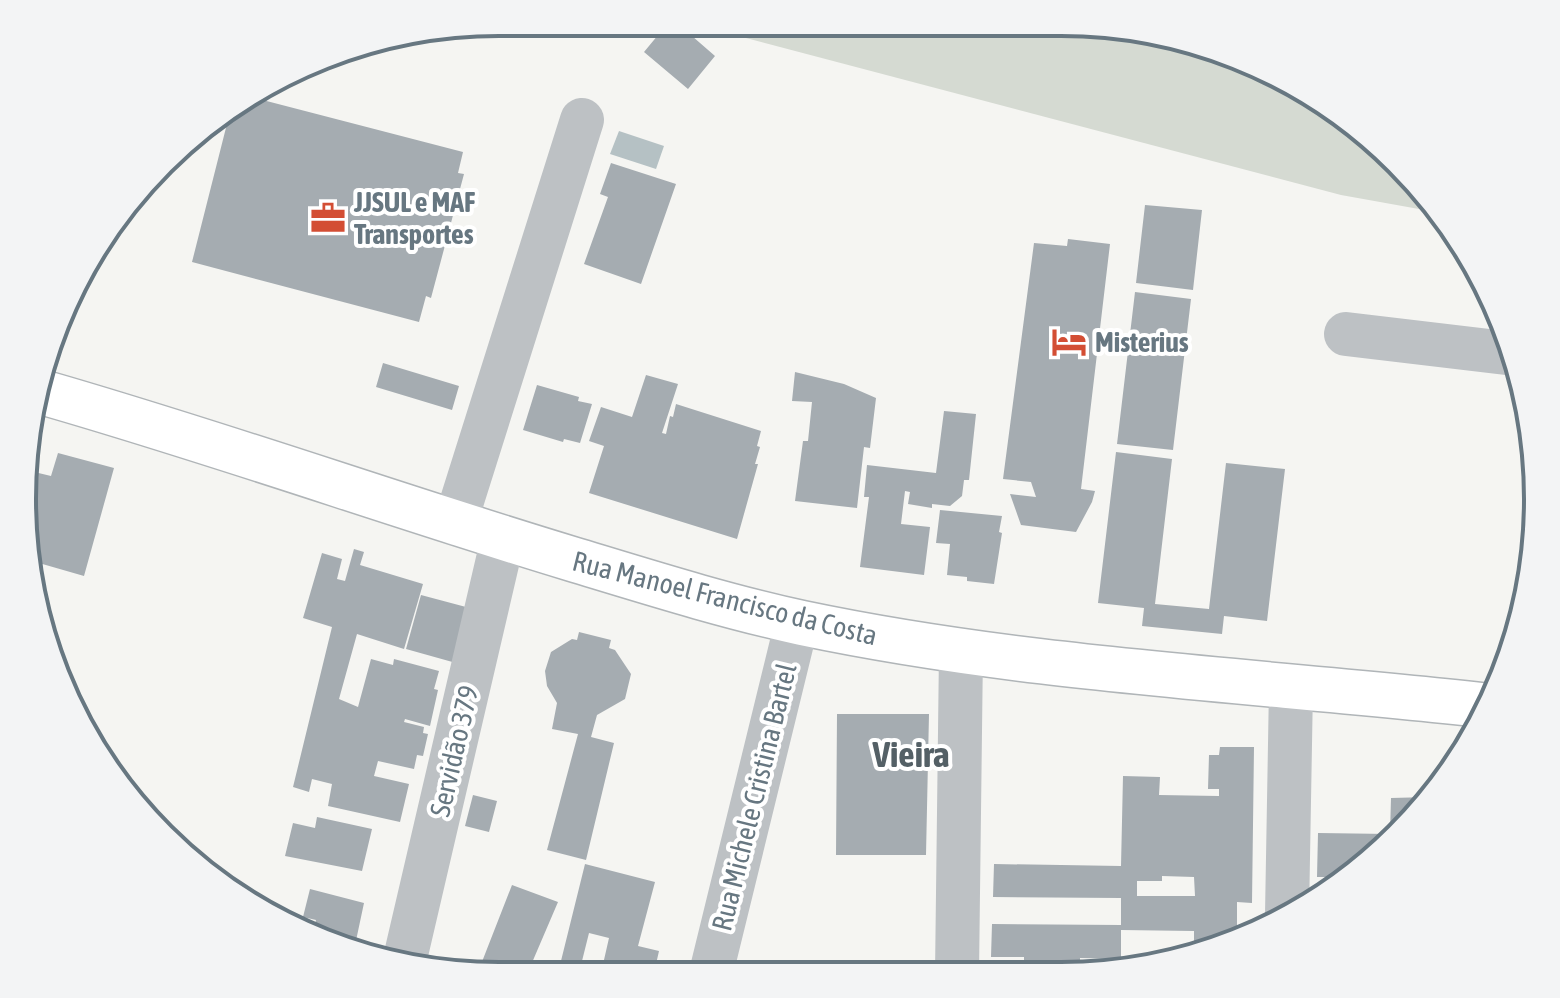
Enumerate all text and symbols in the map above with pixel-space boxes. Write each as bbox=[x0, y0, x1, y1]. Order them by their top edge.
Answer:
place label: JJSUL e MAF Transportes bbox=[353, 186, 475, 250]
office icon: JJSUL e MAF Transportes bbox=[309, 199, 347, 237]
hotel icon: Misterius bbox=[1050, 323, 1088, 361]
place label: Misterius bbox=[1095, 326, 1189, 358]
street label: Rua Manoel Francisco da Costa bbox=[569, 545, 881, 651]
street label: Rua Michele Cristina Bartel bbox=[705, 660, 803, 934]
street label: Servidão 379 bbox=[423, 682, 485, 820]
district label: Vieira bbox=[871, 733, 950, 775]

